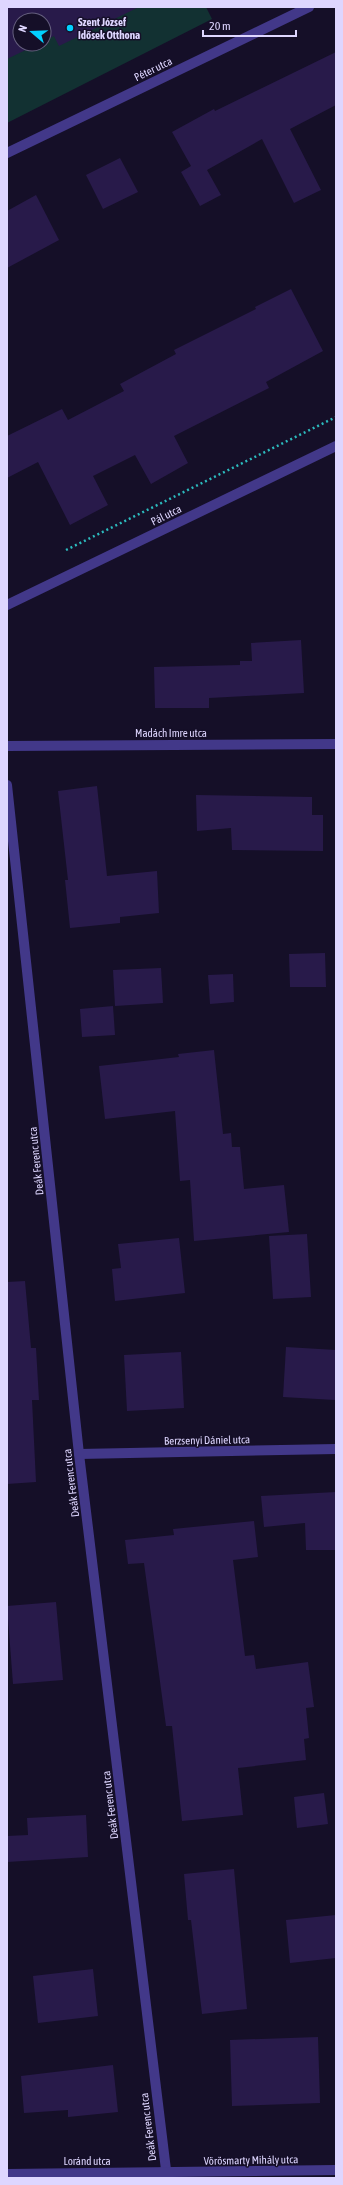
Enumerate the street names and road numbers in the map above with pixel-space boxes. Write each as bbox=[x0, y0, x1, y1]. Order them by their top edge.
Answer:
street label: Péter utca bbox=[132, 55, 174, 83]
street label: Pál utca bbox=[149, 503, 183, 527]
street label: Madách Imre utca bbox=[135, 727, 207, 739]
street label: Deák Ferenc utca bbox=[26, 1126, 46, 1196]
street label: Berzsenyi Dániel utca bbox=[164, 1433, 250, 1447]
street label: Deák Ferenc utca bbox=[61, 1448, 81, 1518]
street label: Deák Ferenc utca bbox=[100, 1770, 120, 1840]
street label: Deák Ferenc utca bbox=[138, 2092, 158, 2162]
street label: Vörösmarty Mihály utca bbox=[204, 2153, 298, 2167]
street label: Loránd utca bbox=[63, 2155, 111, 2167]

